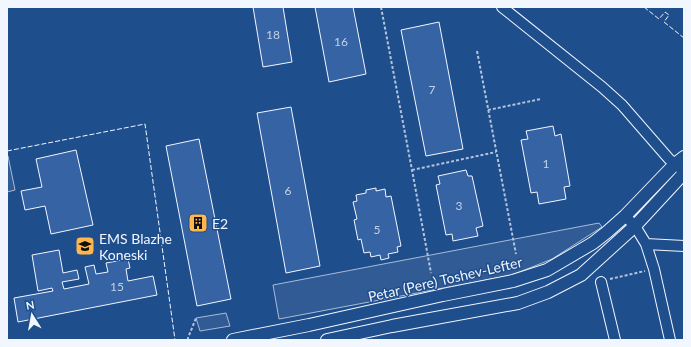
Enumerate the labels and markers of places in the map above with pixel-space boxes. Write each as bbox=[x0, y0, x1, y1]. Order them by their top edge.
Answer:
building icon: E2 bbox=[187, 212, 209, 234]
place label: E2 bbox=[212, 215, 228, 232]
place label: EMS Blazhe Koneski bbox=[99, 230, 172, 263]
school or university icon: EMS Blazhe Koneski bbox=[74, 235, 96, 257]

